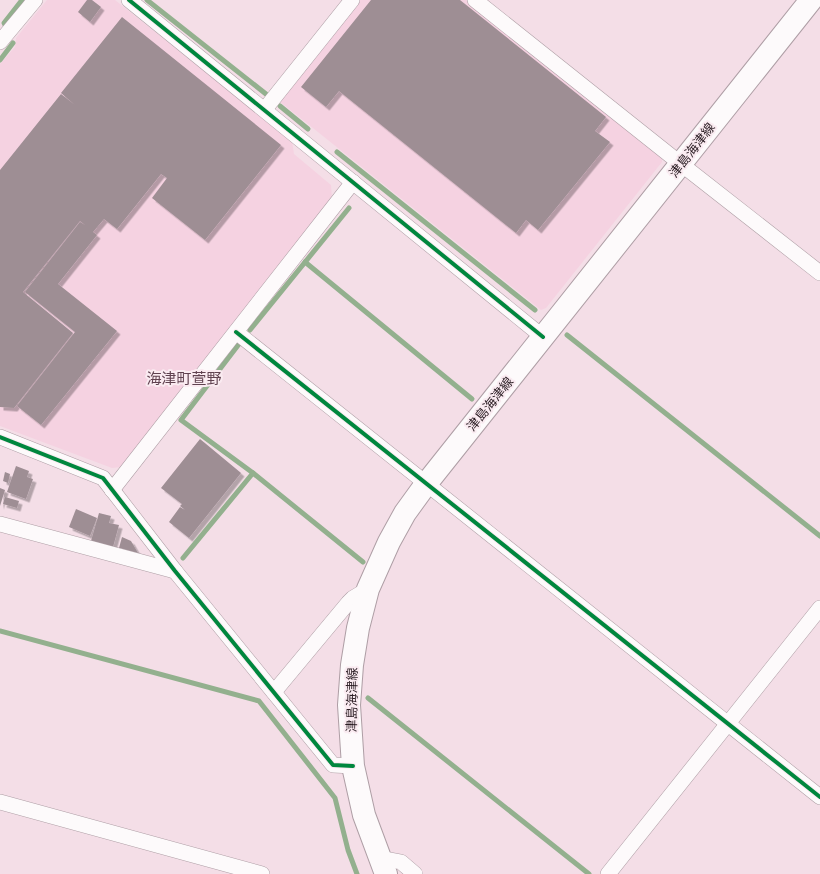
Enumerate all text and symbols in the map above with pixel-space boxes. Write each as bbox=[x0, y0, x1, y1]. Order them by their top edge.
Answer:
street label: 津島海津線 bbox=[666, 120, 718, 180]
district label: 海津町萱野 bbox=[146, 370, 222, 388]
street label: 津島海津線 bbox=[464, 374, 516, 434]
street label: 津島海津線 bbox=[344, 667, 360, 733]

